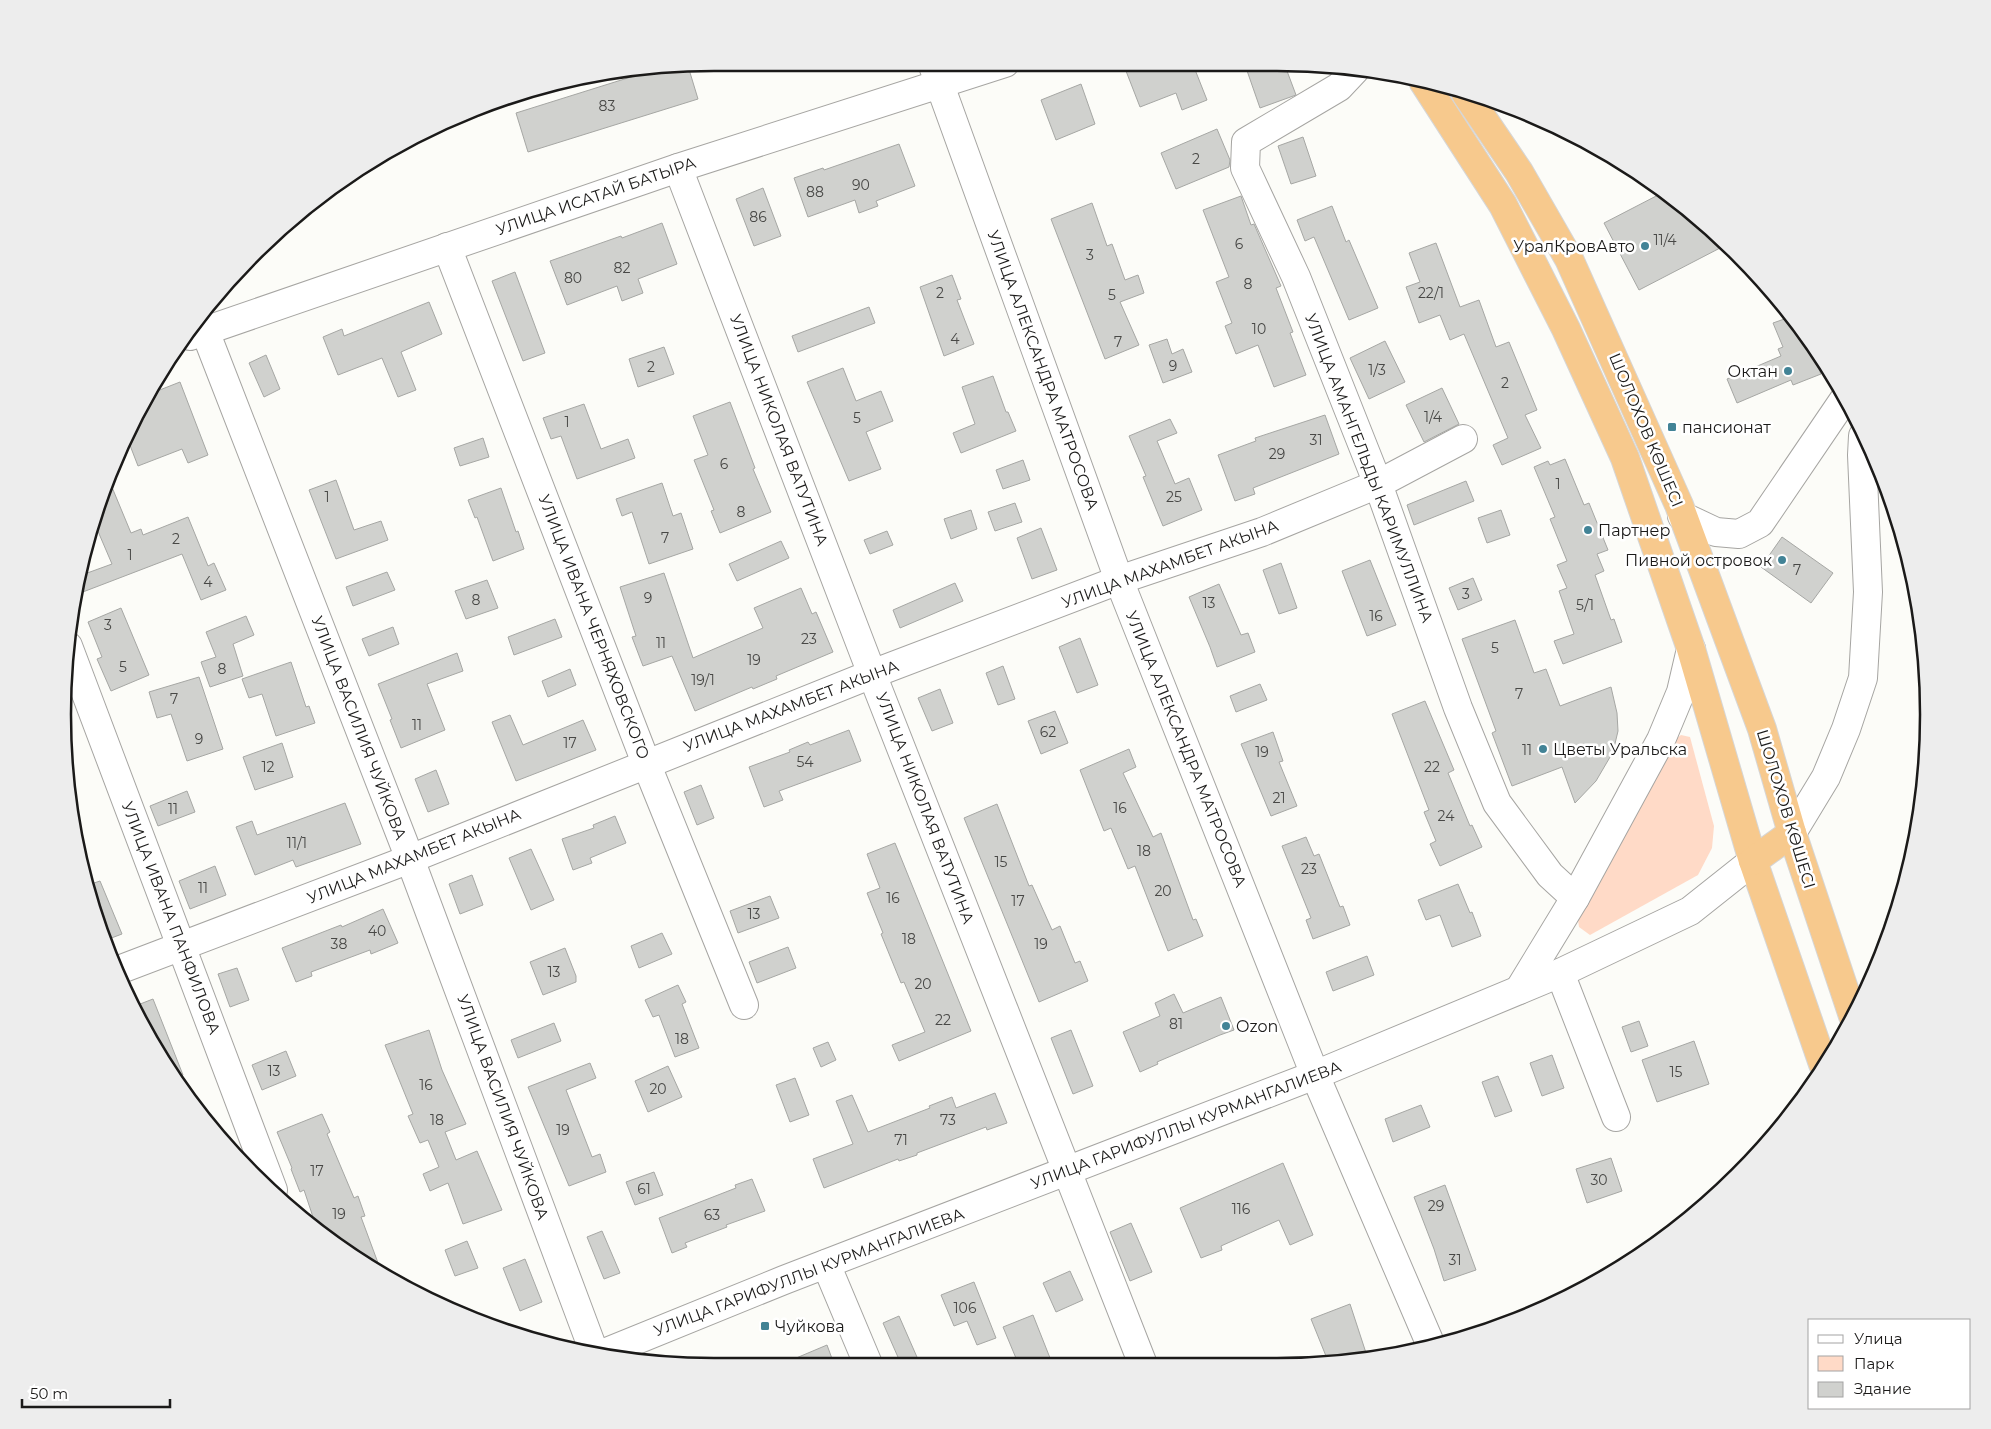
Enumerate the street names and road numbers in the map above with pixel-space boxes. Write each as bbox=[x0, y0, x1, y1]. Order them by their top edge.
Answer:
street label: УЛИЦА ИСАТАЙ БАТЫРА bbox=[494, 153, 698, 239]
street label: УЛИЦА АЛЕКСАНДРА МАТРОСОВА bbox=[983, 228, 1103, 513]
street label: УЛИЦА АМАНГЕЛЬДЫ КАРИМУЛЛИНА bbox=[1301, 311, 1437, 625]
street label: УЛИЦА НИКОЛАЯ ВАТУТИНА bbox=[726, 312, 832, 549]
street label: ШОЛОХОВ КӨШЕСІ bbox=[1605, 350, 1687, 510]
street label: УЛИЦА ИВАНА ЧЕРНЯХОВСКОГО bbox=[535, 492, 653, 762]
street label: УЛИЦА МАХАМБЕТ АКЫНА bbox=[1059, 516, 1281, 612]
street label: УЛИЦА АЛЕКСАНДРА МАТРОСОВА bbox=[1122, 608, 1250, 890]
street label: УЛИЦА ВАСИЛИЯ ЧУЙКОВА bbox=[307, 613, 411, 843]
street label: УЛИЦА МАХАМБЕТ АКЫНА bbox=[681, 656, 901, 756]
street label: УЛИЦА НИКОЛАЯ ВАТУТИНА bbox=[872, 690, 978, 927]
street label: ШОЛОХОВ КӨШЕСІ bbox=[1753, 727, 1819, 891]
street label: УЛИЦА ИВАНА ПАНФИЛОВА bbox=[118, 799, 224, 1037]
street label: УЛИЦА МАХАМБЕТ АКЫНА bbox=[304, 804, 524, 908]
street label: УЛИЦА ВАСИЛИЯ ЧУЙКОВА bbox=[453, 992, 553, 1222]
street label: УЛИЦА ГАРИФУЛЛЫ КУРМАНГАЛИЕВА bbox=[1028, 1057, 1344, 1193]
street label: УЛИЦА ГАРИФУЛЛЫ КУРМАНГАЛИЕВА bbox=[651, 1204, 967, 1340]

